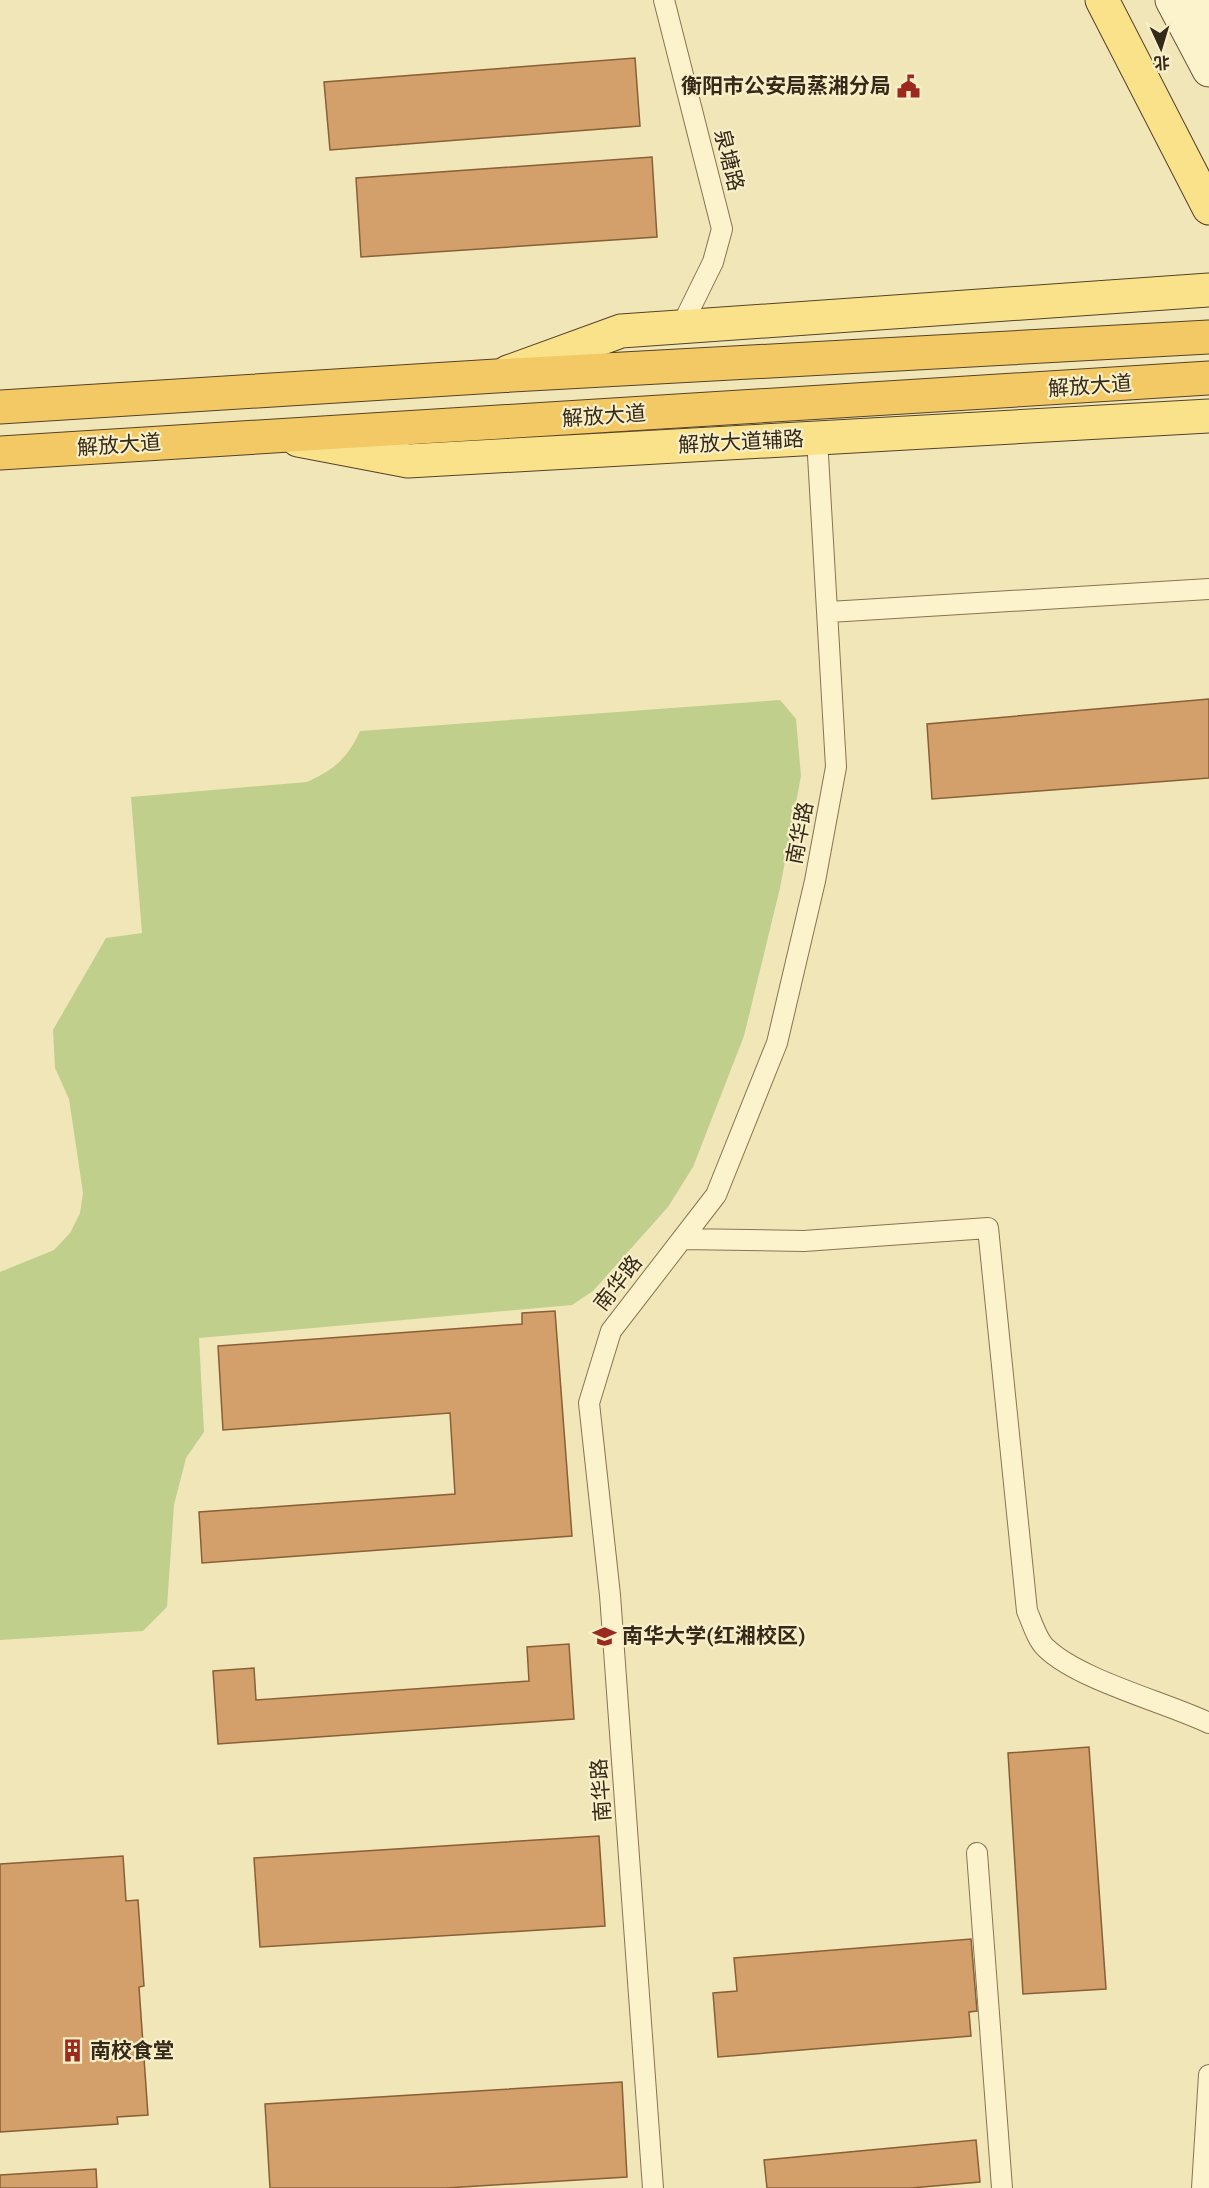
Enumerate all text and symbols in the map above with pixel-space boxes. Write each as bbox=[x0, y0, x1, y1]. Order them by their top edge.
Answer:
north arrow bbox=[1131, 18, 1191, 78]
text: 北 bbox=[1153, 51, 1171, 74]
place label: 衡阳市公安局蒸湘分局 bbox=[681, 71, 891, 100]
public building icon: 衡阳市公安局蒸湘分局 bbox=[896, 73, 922, 99]
street label: 泉塘路 bbox=[708, 126, 751, 194]
street label: 解放大道 bbox=[1047, 368, 1133, 403]
street label: 解放大道 bbox=[561, 398, 647, 433]
street label: 解放大道辅路 bbox=[677, 424, 805, 459]
street label: 解放大道 bbox=[76, 427, 162, 462]
street label: 南华路 bbox=[779, 799, 820, 867]
street label: 南华路 bbox=[587, 1249, 648, 1316]
place label: 南华大学(红湘校区) bbox=[622, 1621, 806, 1650]
school or university icon: 南华大学(红湘校区) bbox=[591, 1623, 617, 1649]
street label: 南华路 bbox=[584, 1758, 617, 1822]
place label: 南校食堂 bbox=[90, 2036, 174, 2065]
building icon: 南校食堂 bbox=[59, 2038, 85, 2064]

